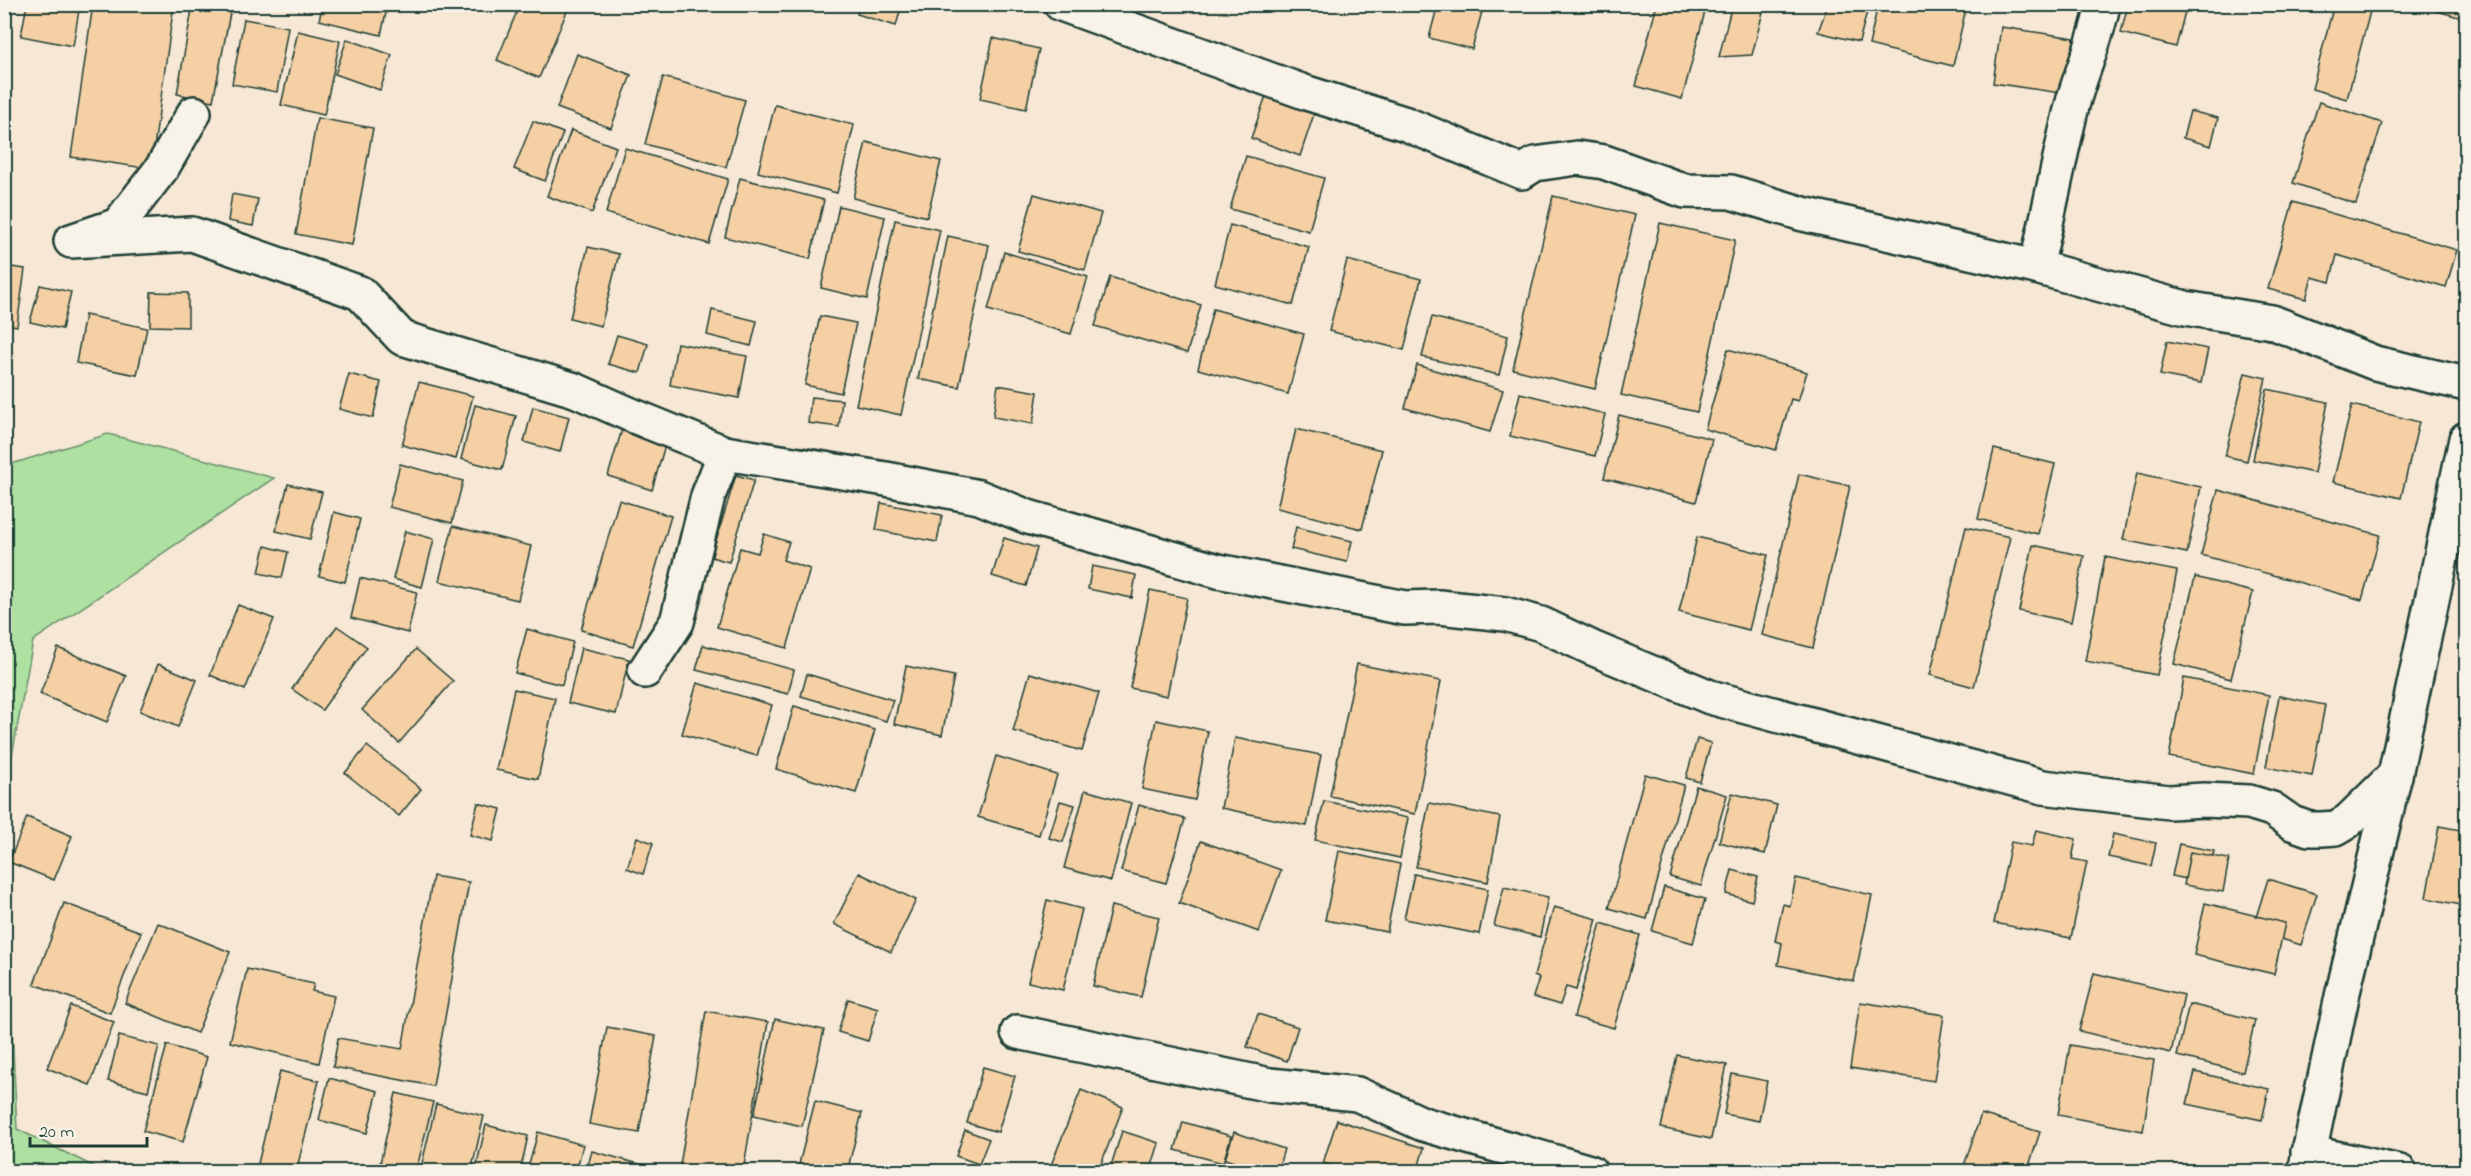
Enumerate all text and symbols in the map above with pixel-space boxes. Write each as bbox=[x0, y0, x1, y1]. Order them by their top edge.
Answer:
scale bar bbox=[30, 1110, 147, 1148]
text: 20 m bbox=[39, 1120, 74, 1146]

